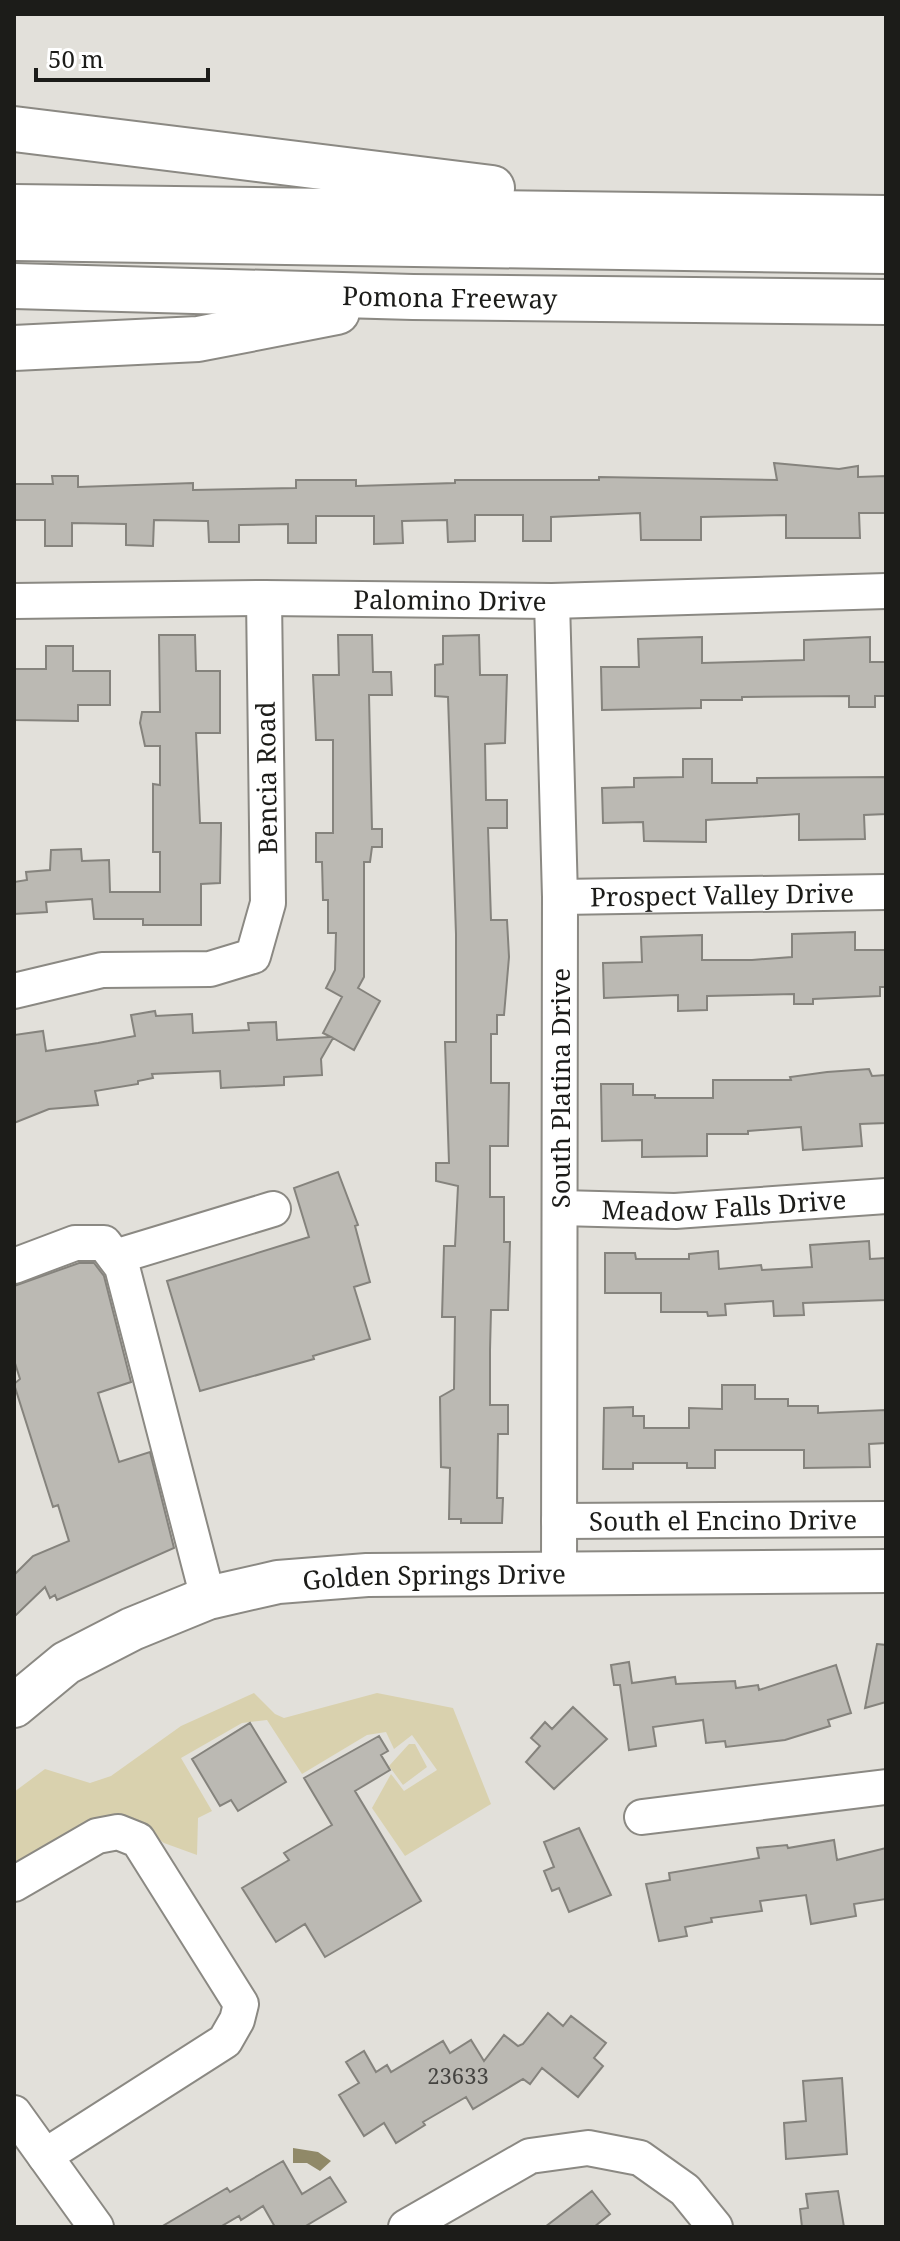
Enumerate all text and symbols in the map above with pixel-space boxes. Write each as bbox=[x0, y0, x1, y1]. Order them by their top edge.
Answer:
scale bar bbox=[36, 32, 208, 82]
text: 50 m bbox=[48, 42, 104, 75]
street label: Pomona Freeway bbox=[342, 277, 558, 317]
street label: Palomino Drive bbox=[353, 581, 547, 619]
street label: Bencia Road bbox=[247, 701, 285, 855]
street label: Prospect Valley Drive bbox=[590, 874, 854, 915]
street label: South Platina Drive bbox=[542, 968, 578, 1208]
street label: Meadow Falls Drive bbox=[601, 1181, 847, 1229]
street label: South el Encino Drive bbox=[589, 1501, 857, 1539]
street label: Golden Springs Drive bbox=[301, 1555, 566, 1598]
house number: 23633 bbox=[427, 2060, 489, 2090]

